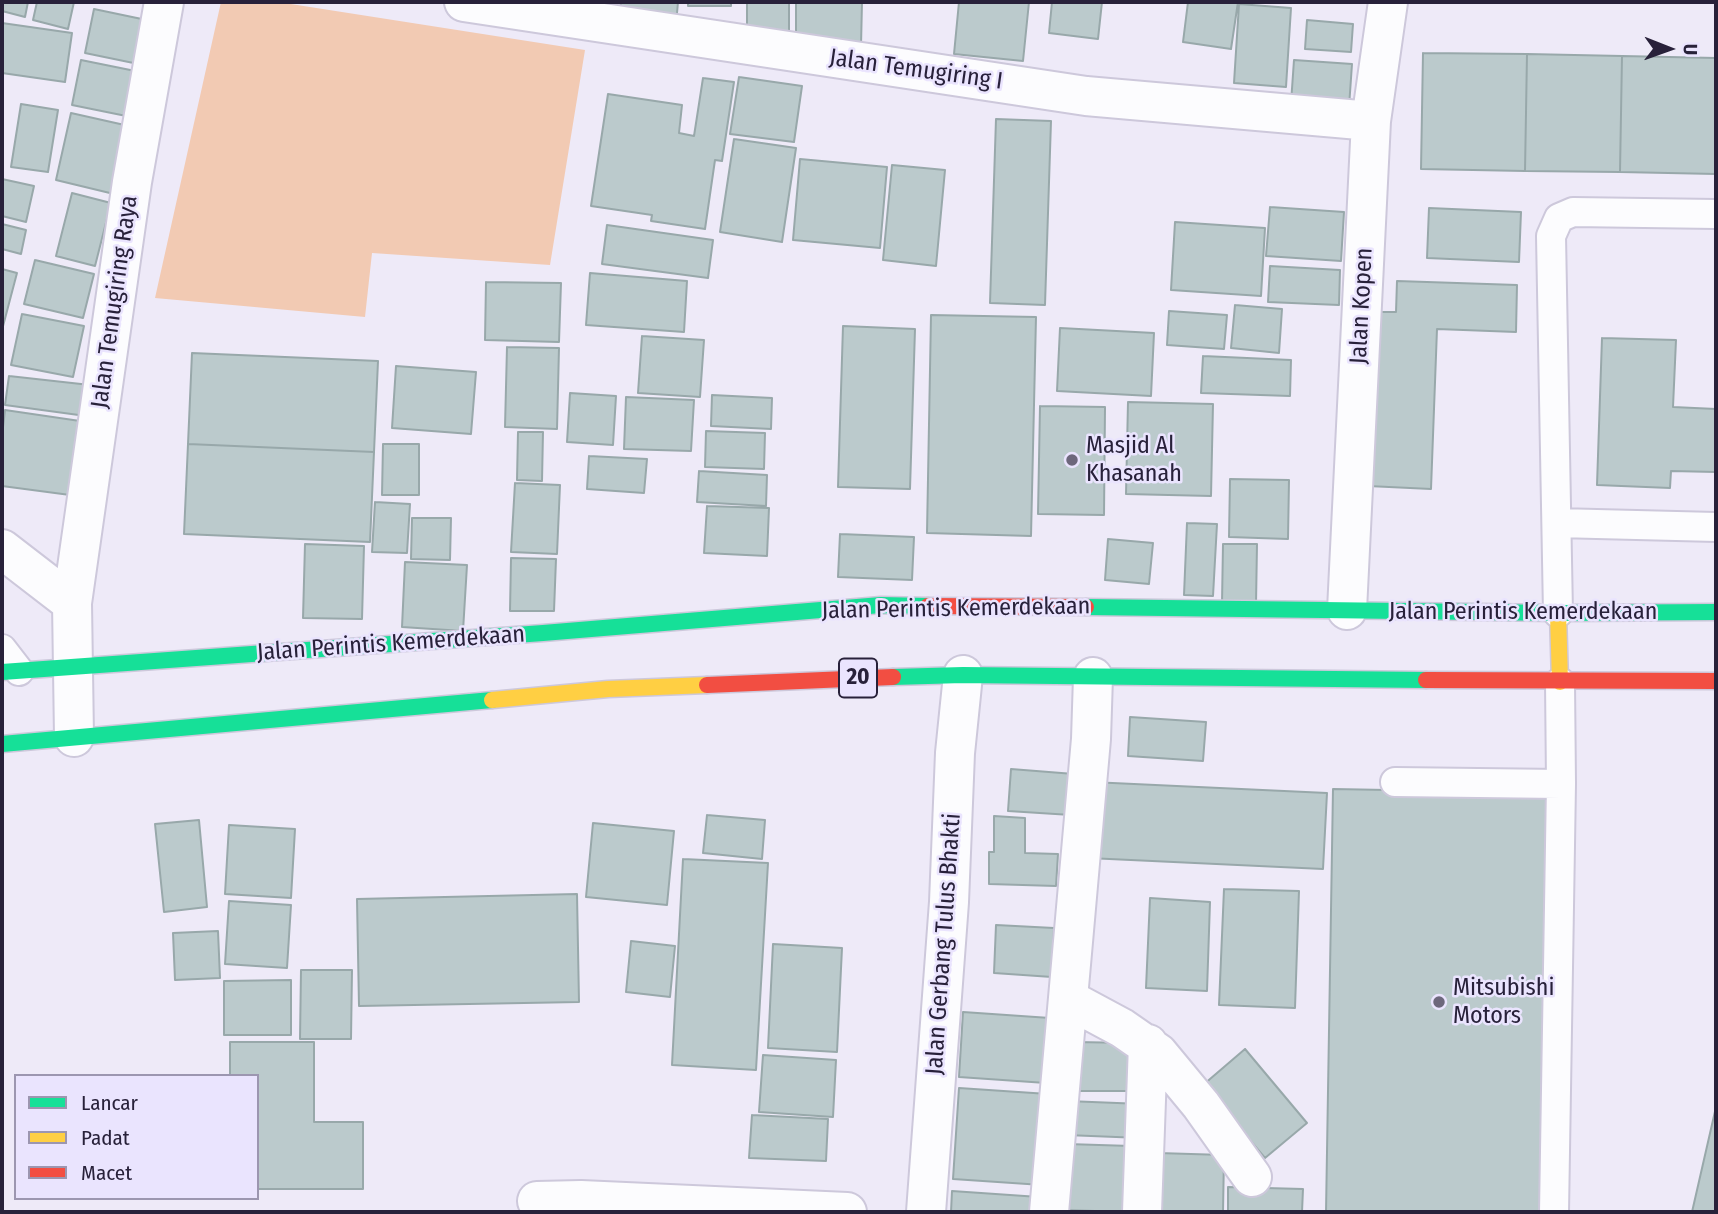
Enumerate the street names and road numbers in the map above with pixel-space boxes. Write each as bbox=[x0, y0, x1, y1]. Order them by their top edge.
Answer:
street label: Jalan Temugiring I bbox=[828, 44, 1004, 96]
street label: Jalan Temugiring Raya bbox=[86, 194, 144, 410]
street label: Jalan Kopen bbox=[1345, 247, 1379, 365]
street label: Jalan Perintis Kemerdekaan bbox=[821, 592, 1091, 626]
street label: Jalan Perintis Kemerdekaan bbox=[1389, 598, 1657, 626]
street label: Jalan Perintis Kemerdekaan bbox=[256, 620, 526, 668]
road number: 20 bbox=[839, 658, 877, 698]
street label: Jalan Gerbang Tulus Bhakti bbox=[920, 812, 968, 1076]

